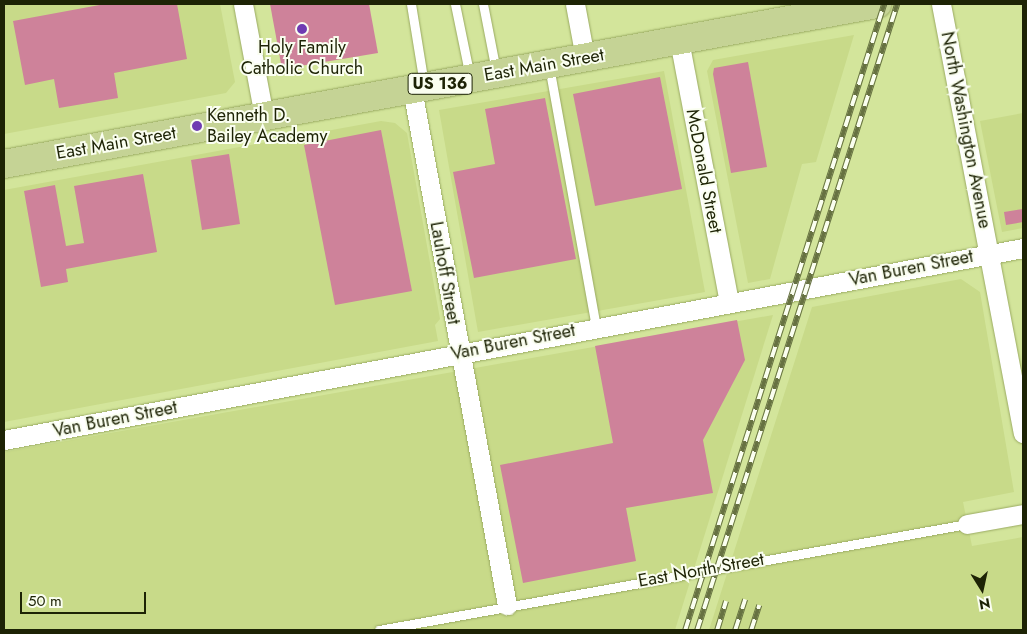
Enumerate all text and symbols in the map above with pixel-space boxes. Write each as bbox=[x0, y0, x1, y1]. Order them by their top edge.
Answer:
marker: Holy Family Catholic Church bbox=[296, 23, 308, 35]
street label: North Washington Avenue bbox=[936, 30, 996, 230]
place label: Holy Family Catholic Church bbox=[241, 37, 363, 80]
street label: East Main Street bbox=[482, 44, 606, 86]
road number: US 136 bbox=[408, 70, 472, 98]
place label: Kenneth D. Bailey Academy bbox=[207, 105, 327, 148]
street label: McDonald Street bbox=[681, 107, 727, 235]
marker: Kenneth D. Bailey Academy bbox=[191, 120, 203, 132]
street label: East Main Street bbox=[54, 122, 178, 164]
street label: Lauhoff Street bbox=[425, 220, 465, 326]
street label: Van Buren Street bbox=[847, 245, 975, 291]
street label: Van Buren Street bbox=[449, 319, 577, 365]
street label: Van Buren Street bbox=[51, 396, 179, 442]
street label: East North Street bbox=[636, 548, 766, 592]
north arrow bbox=[957, 564, 1007, 614]
scale bar bbox=[22, 582, 149, 614]
text: 50 m bbox=[28, 590, 62, 612]
text: N bbox=[977, 593, 992, 615]

